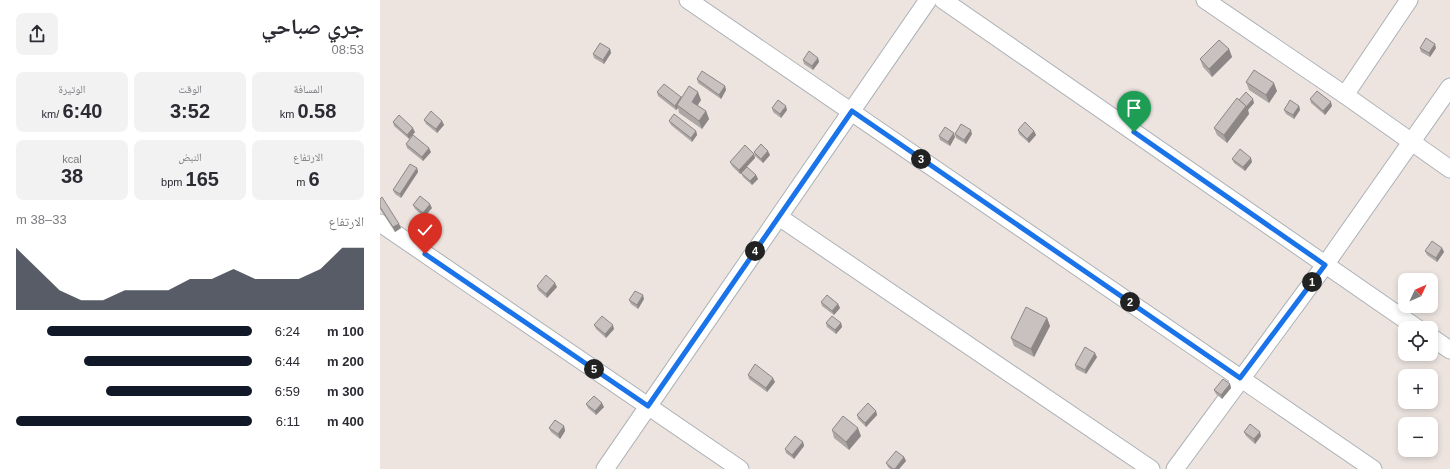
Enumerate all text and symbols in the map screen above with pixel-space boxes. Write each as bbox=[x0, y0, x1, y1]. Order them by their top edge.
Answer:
button: share bbox=[16, 13, 58, 55]
text: جري صباحي bbox=[261, 14, 364, 39]
text: 08:53 bbox=[331, 42, 364, 57]
text: الوتيرة bbox=[59, 83, 85, 95]
text: الوقت bbox=[178, 83, 202, 95]
text: المسافة bbox=[293, 83, 323, 95]
pin bbox=[1117, 91, 1151, 132]
icon: arrive bbox=[1123, 97, 1145, 119]
text: 6:40 bbox=[62, 100, 102, 122]
text: 3:52 bbox=[170, 100, 210, 122]
text: 0.58 bbox=[297, 100, 336, 122]
text: /km bbox=[42, 108, 62, 120]
text: km bbox=[280, 108, 297, 120]
pin: 3 bbox=[911, 149, 931, 169]
text: النبض bbox=[178, 151, 202, 163]
text: الارتفاع bbox=[293, 151, 323, 163]
text: kcal bbox=[62, 153, 82, 165]
text: 3 bbox=[918, 153, 924, 165]
text: 38 bbox=[61, 165, 83, 187]
text: 165 bbox=[186, 168, 219, 190]
text: 6 bbox=[309, 168, 320, 190]
text: bpm bbox=[161, 176, 186, 188]
text: m bbox=[296, 176, 309, 188]
text: 33–38 m bbox=[16, 212, 67, 227]
pin bbox=[408, 213, 442, 254]
text: الارتفاع bbox=[329, 214, 364, 229]
icon: check bbox=[414, 219, 436, 241]
pin: 4 bbox=[745, 241, 765, 261]
text: 4 bbox=[752, 245, 758, 257]
pin: 1 bbox=[1302, 272, 1322, 292]
north arrow bbox=[1398, 273, 1438, 313]
map controls bbox=[1398, 273, 1438, 457]
text: 1 bbox=[1309, 276, 1315, 288]
pin: 2 bbox=[1120, 292, 1140, 312]
text: 2 bbox=[1127, 296, 1133, 308]
button: locate bbox=[1398, 321, 1438, 361]
text: 6:24 bbox=[275, 324, 300, 339]
text: 100 m bbox=[327, 324, 364, 339]
text: 6:44 bbox=[275, 354, 300, 369]
text: 200 m bbox=[327, 354, 364, 369]
pin: 5 bbox=[584, 359, 604, 379]
text: 5 bbox=[591, 363, 597, 375]
button: + bbox=[1398, 369, 1438, 409]
text: 6:59 bbox=[275, 384, 300, 399]
text: 300 m bbox=[327, 384, 364, 399]
text: 6:11 bbox=[276, 414, 300, 429]
text: 400 m bbox=[327, 414, 364, 429]
button: − bbox=[1398, 417, 1438, 457]

